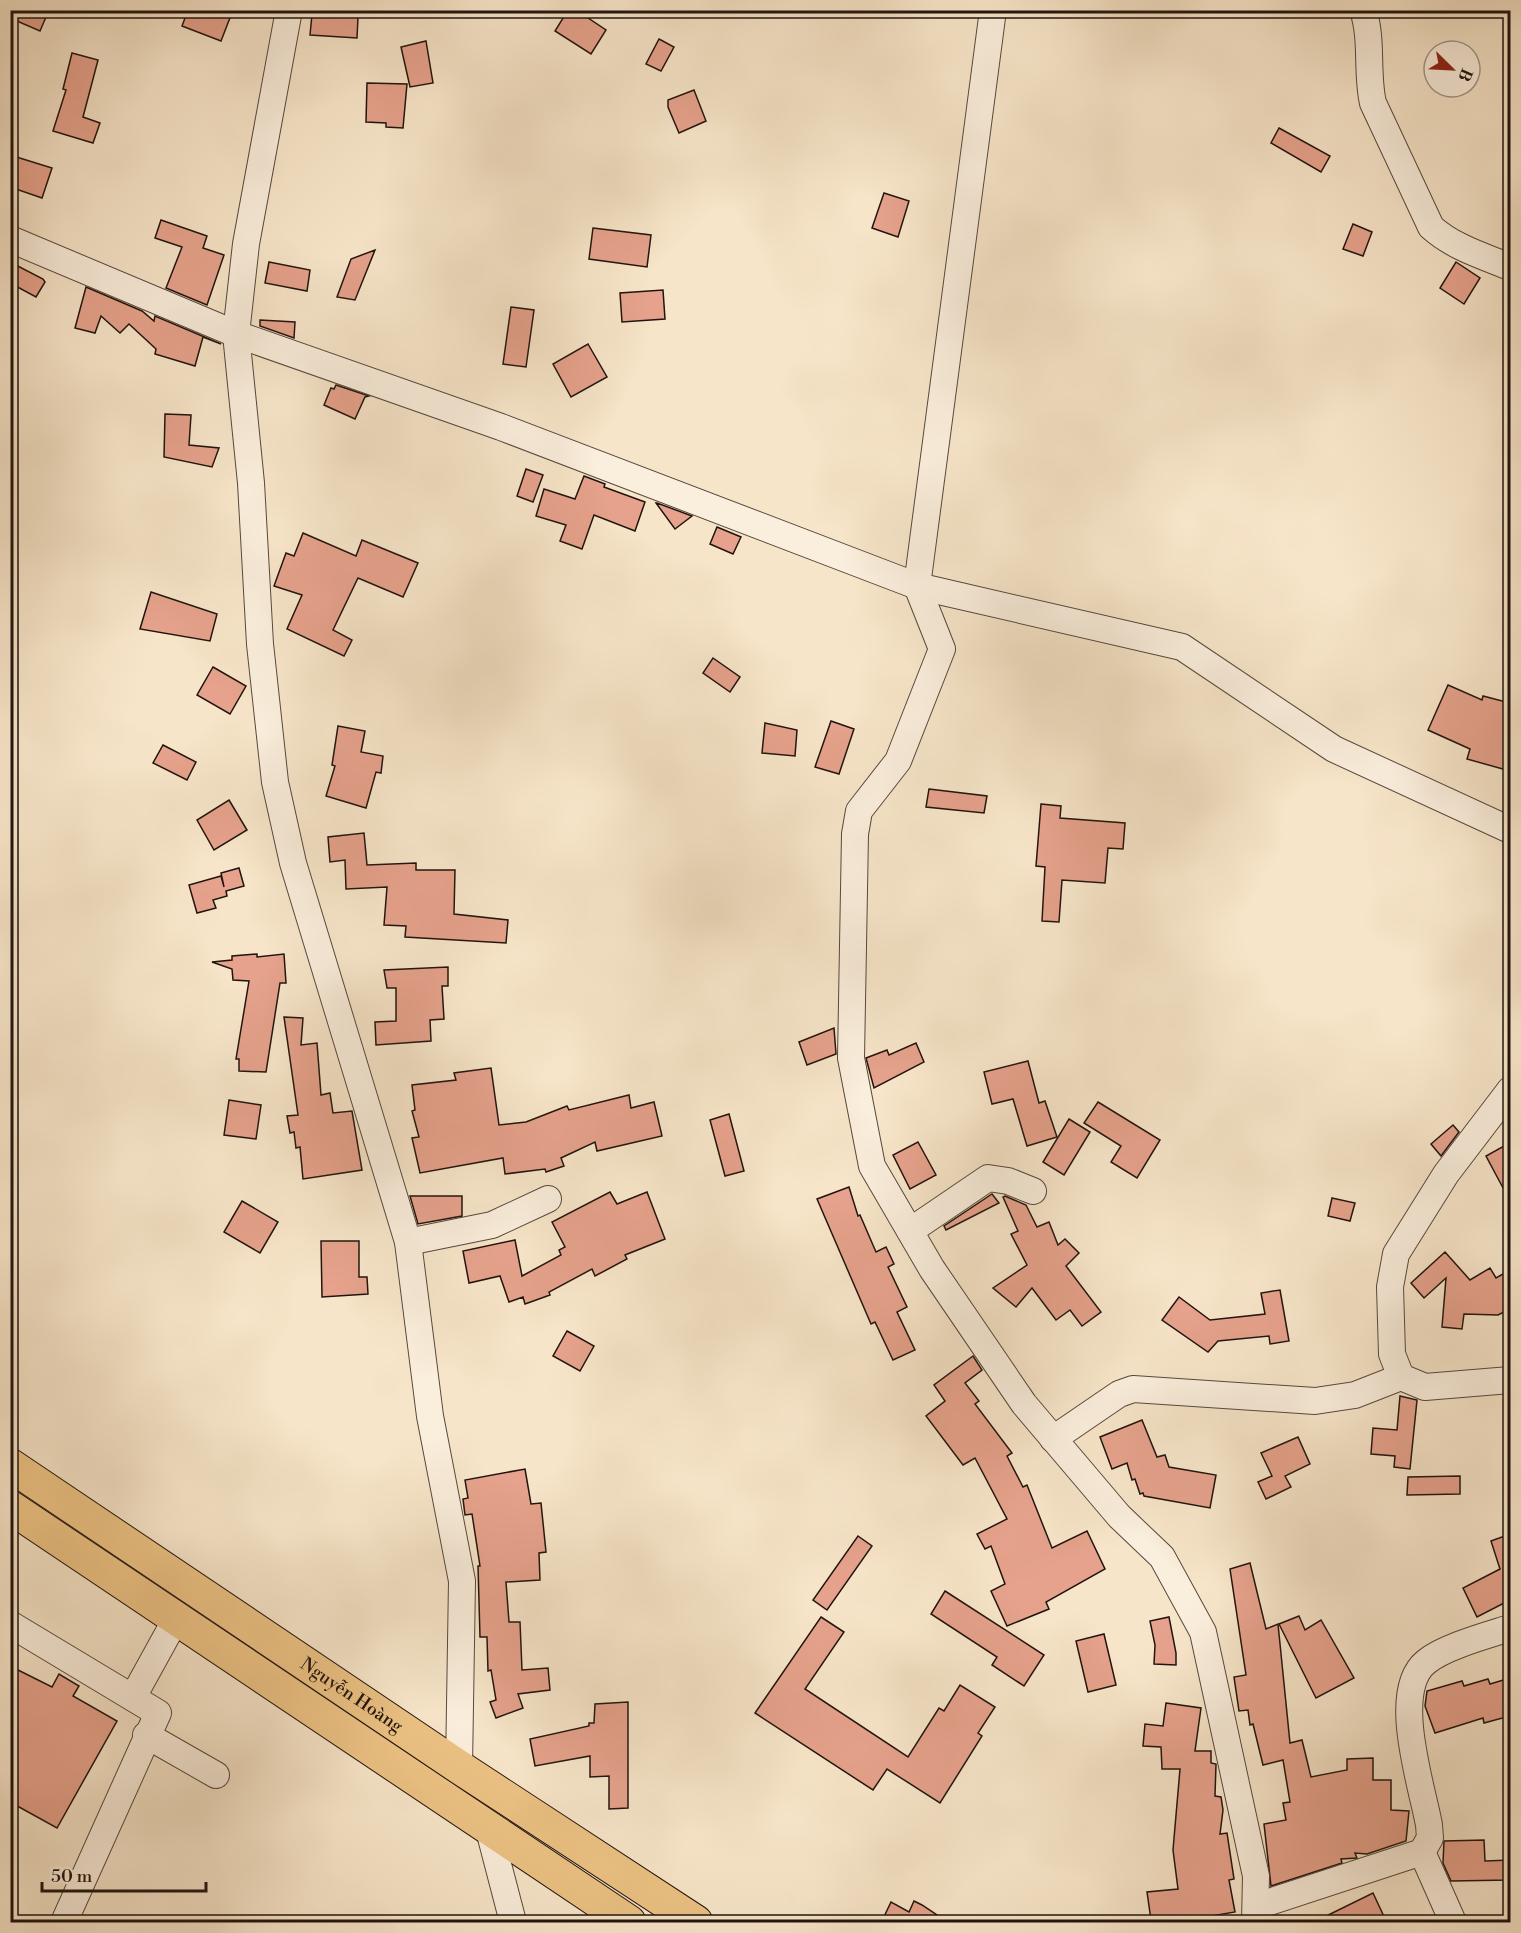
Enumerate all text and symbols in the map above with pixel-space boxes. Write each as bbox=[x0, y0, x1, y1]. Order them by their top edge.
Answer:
north arrow bbox=[1422, 39, 1482, 99]
text: B bbox=[1453, 65, 1476, 84]
street label: Nguyễn Hoàng bbox=[296, 1653, 408, 1738]
scale bar bbox=[42, 1855, 206, 1893]
text: 50 m bbox=[51, 1865, 93, 1888]

